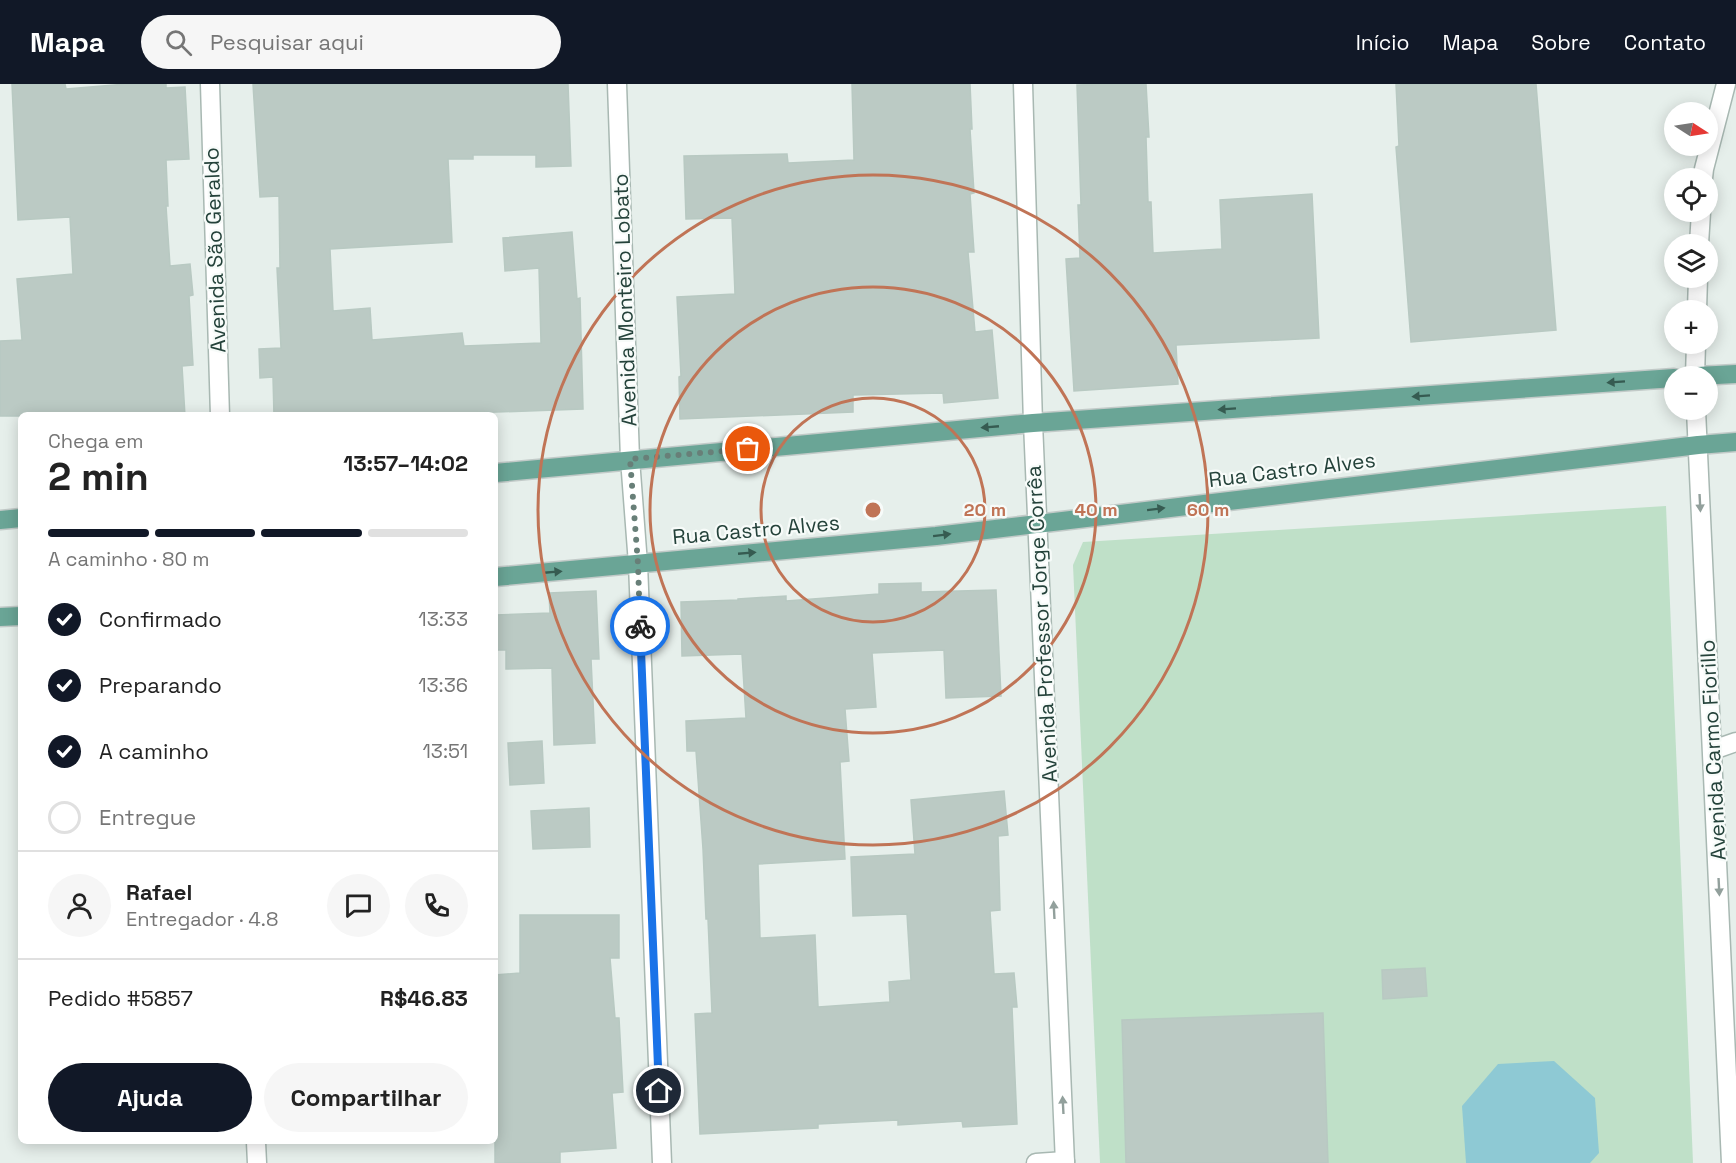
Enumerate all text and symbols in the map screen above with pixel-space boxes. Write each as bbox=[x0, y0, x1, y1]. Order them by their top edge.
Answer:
search box bbox=[141, 15, 561, 69]
text: Mapa bbox=[30, 24, 105, 60]
icon: search bbox=[162, 26, 195, 59]
text: Pesquisar aqui bbox=[210, 28, 364, 56]
text: Início bbox=[1356, 29, 1409, 56]
text: Mapa bbox=[1442, 29, 1498, 56]
text: Sobre bbox=[1531, 29, 1591, 56]
text: Contato bbox=[1624, 29, 1706, 56]
north arrow bbox=[1664, 102, 1718, 156]
map controls bbox=[1664, 102, 1718, 420]
street label: Avenida São Geraldo bbox=[197, 147, 232, 353]
button: locate bbox=[1664, 168, 1718, 222]
street label: Avenida Monteiro Lobato bbox=[607, 173, 642, 427]
button: layers bbox=[1664, 234, 1718, 288]
button: + bbox=[1664, 300, 1718, 354]
button: − bbox=[1664, 366, 1718, 420]
one-way arrow bbox=[1606, 377, 1625, 387]
one-way arrow bbox=[1412, 391, 1431, 401]
one-way arrow bbox=[1217, 405, 1236, 414]
one-way arrow bbox=[981, 422, 1000, 432]
pin bbox=[722, 423, 773, 474]
text: Chega em bbox=[48, 428, 143, 454]
icon: bag bbox=[731, 432, 764, 465]
street label: Rua Castro Alves bbox=[1207, 446, 1377, 493]
text: 13:57–14:02 bbox=[343, 449, 468, 477]
text: 2 min bbox=[48, 452, 149, 501]
street label: Avenida Professor Jorge Corrêa bbox=[1020, 465, 1063, 783]
one-way arrow bbox=[1696, 494, 1705, 513]
text: 20 m bbox=[964, 498, 1006, 521]
text: 40 m bbox=[1074, 498, 1118, 521]
text: 60 m bbox=[1187, 498, 1229, 521]
centre of rings bbox=[863, 500, 883, 520]
one-way arrow bbox=[1147, 504, 1166, 514]
street label: Rua Castro Alves bbox=[671, 509, 841, 550]
one-way arrow bbox=[932, 530, 951, 540]
text: A caminho · 80 m bbox=[48, 546, 210, 572]
one-way arrow bbox=[738, 548, 757, 558]
one-way arrow bbox=[544, 567, 563, 576]
courier bbox=[610, 596, 670, 656]
icon: check bbox=[48, 603, 81, 636]
text: Confirmado bbox=[99, 605, 222, 633]
text: 13:33 bbox=[418, 606, 468, 632]
icon: bike bbox=[624, 610, 657, 643]
street label: Avenida Carmo Fiorillo bbox=[1693, 639, 1732, 861]
icon: check bbox=[48, 669, 81, 702]
text: Preparando bbox=[99, 671, 222, 699]
text: 13:36 bbox=[418, 672, 468, 698]
icon: check bbox=[48, 735, 81, 768]
text: A caminho bbox=[99, 737, 209, 765]
text: 13:51 bbox=[422, 738, 468, 764]
text: Entregue bbox=[99, 803, 196, 831]
button: person bbox=[48, 874, 111, 937]
button: chat bbox=[327, 874, 390, 937]
button: phone bbox=[405, 874, 468, 937]
text: Rafael bbox=[126, 878, 192, 906]
one-way arrow bbox=[1715, 878, 1724, 897]
one-way arrow bbox=[1050, 900, 1059, 919]
text: Entregador · 4.8 bbox=[126, 906, 278, 932]
text: Pedido #5857 bbox=[48, 984, 193, 1012]
text: R$46.83 bbox=[380, 984, 468, 1012]
button: Ajuda bbox=[48, 1063, 252, 1132]
button: Compartilhar bbox=[264, 1063, 468, 1132]
pin bbox=[633, 1065, 684, 1116]
icon: home bbox=[642, 1074, 675, 1107]
one-way arrow bbox=[1058, 1095, 1067, 1114]

